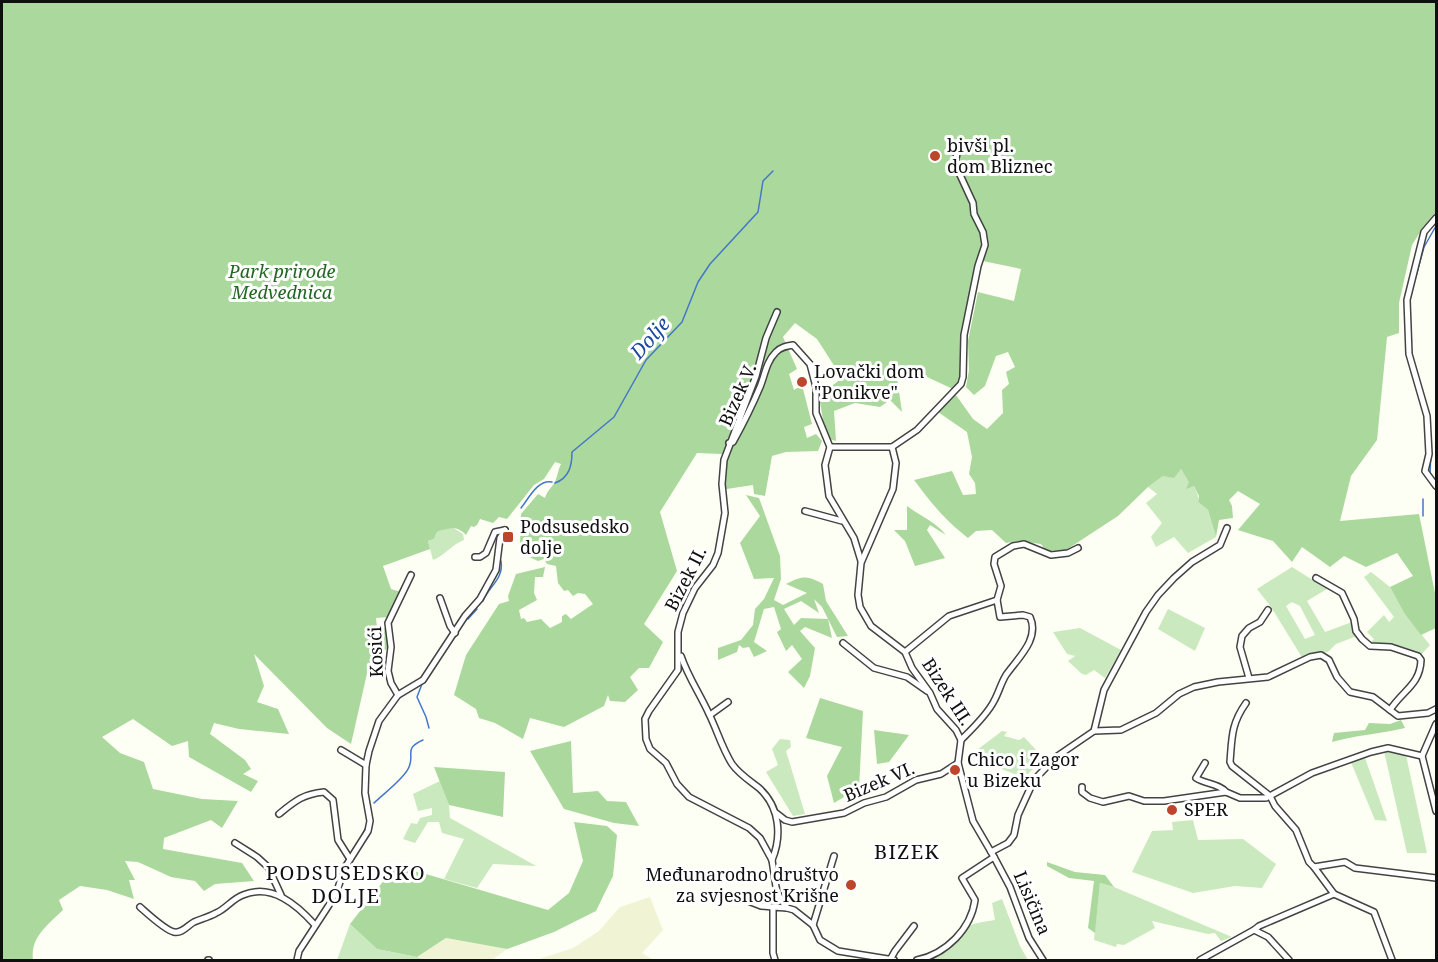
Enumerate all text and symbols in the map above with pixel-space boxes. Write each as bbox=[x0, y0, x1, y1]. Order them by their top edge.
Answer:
place label: bivši pl. dom Bliznec bbox=[947, 133, 1053, 178]
marker: bivši pl. dom Bliznec bbox=[928, 149, 942, 163]
park label: Park prirode Medvednica bbox=[228, 259, 336, 304]
water label: Dolje bbox=[623, 311, 676, 365]
street label: Bizek V. bbox=[713, 359, 762, 430]
place label: Lovački dom "Ponikve" bbox=[814, 359, 924, 404]
marker: Lovački dom "Ponikve" bbox=[795, 375, 809, 389]
place label: Podsusedsko dolje bbox=[520, 514, 629, 559]
marker: Podsusedsko dolje bbox=[501, 530, 515, 544]
street label: Bizek II. bbox=[659, 542, 712, 615]
street label: Kosići bbox=[362, 626, 388, 678]
street label: Bizek III. bbox=[917, 653, 979, 730]
place label: Chico i Zagor u Bizeku bbox=[967, 747, 1079, 792]
street label: Bizek VI. bbox=[839, 755, 918, 807]
marker: Chico i Zagor u Bizeku bbox=[948, 763, 962, 777]
place label: SPER bbox=[1184, 797, 1228, 821]
marker: SPER bbox=[1165, 803, 1179, 817]
district label: BIZEK bbox=[874, 838, 940, 865]
district label: PODSUSEDSKO DOLJE bbox=[266, 859, 426, 909]
place label: Međunarodno društvo za svjesnost Krišne bbox=[645, 862, 839, 907]
street label: Lisičina bbox=[1009, 867, 1057, 938]
marker: Međunarodno društvo za svjesnost Krišne bbox=[844, 878, 858, 892]

